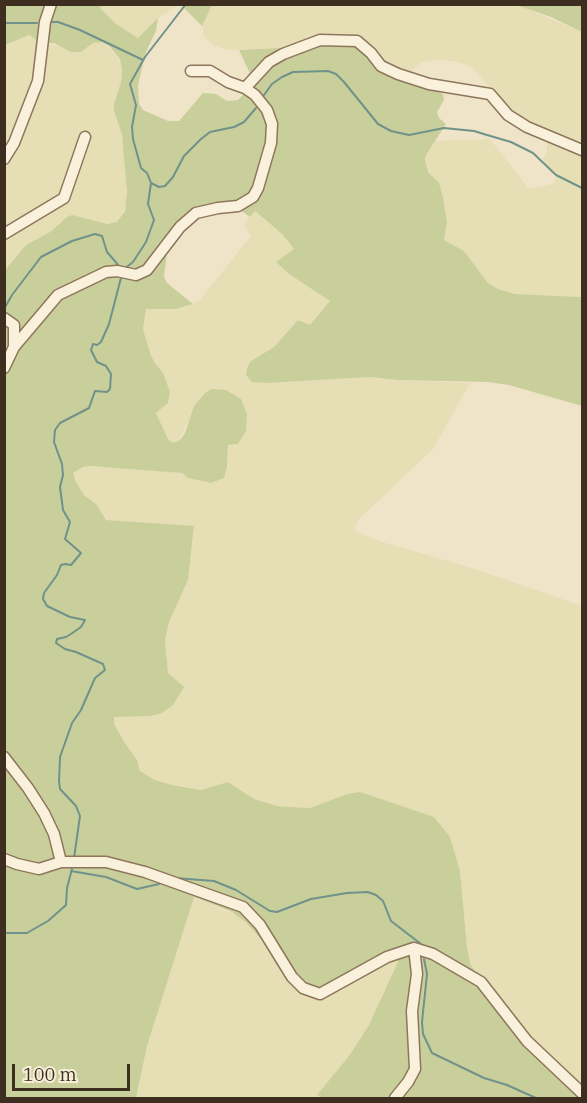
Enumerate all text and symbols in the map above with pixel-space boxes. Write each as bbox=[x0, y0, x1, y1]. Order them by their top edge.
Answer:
scale bar bbox=[15, 1052, 134, 1090]
text: 100 m bbox=[23, 1063, 77, 1086]

